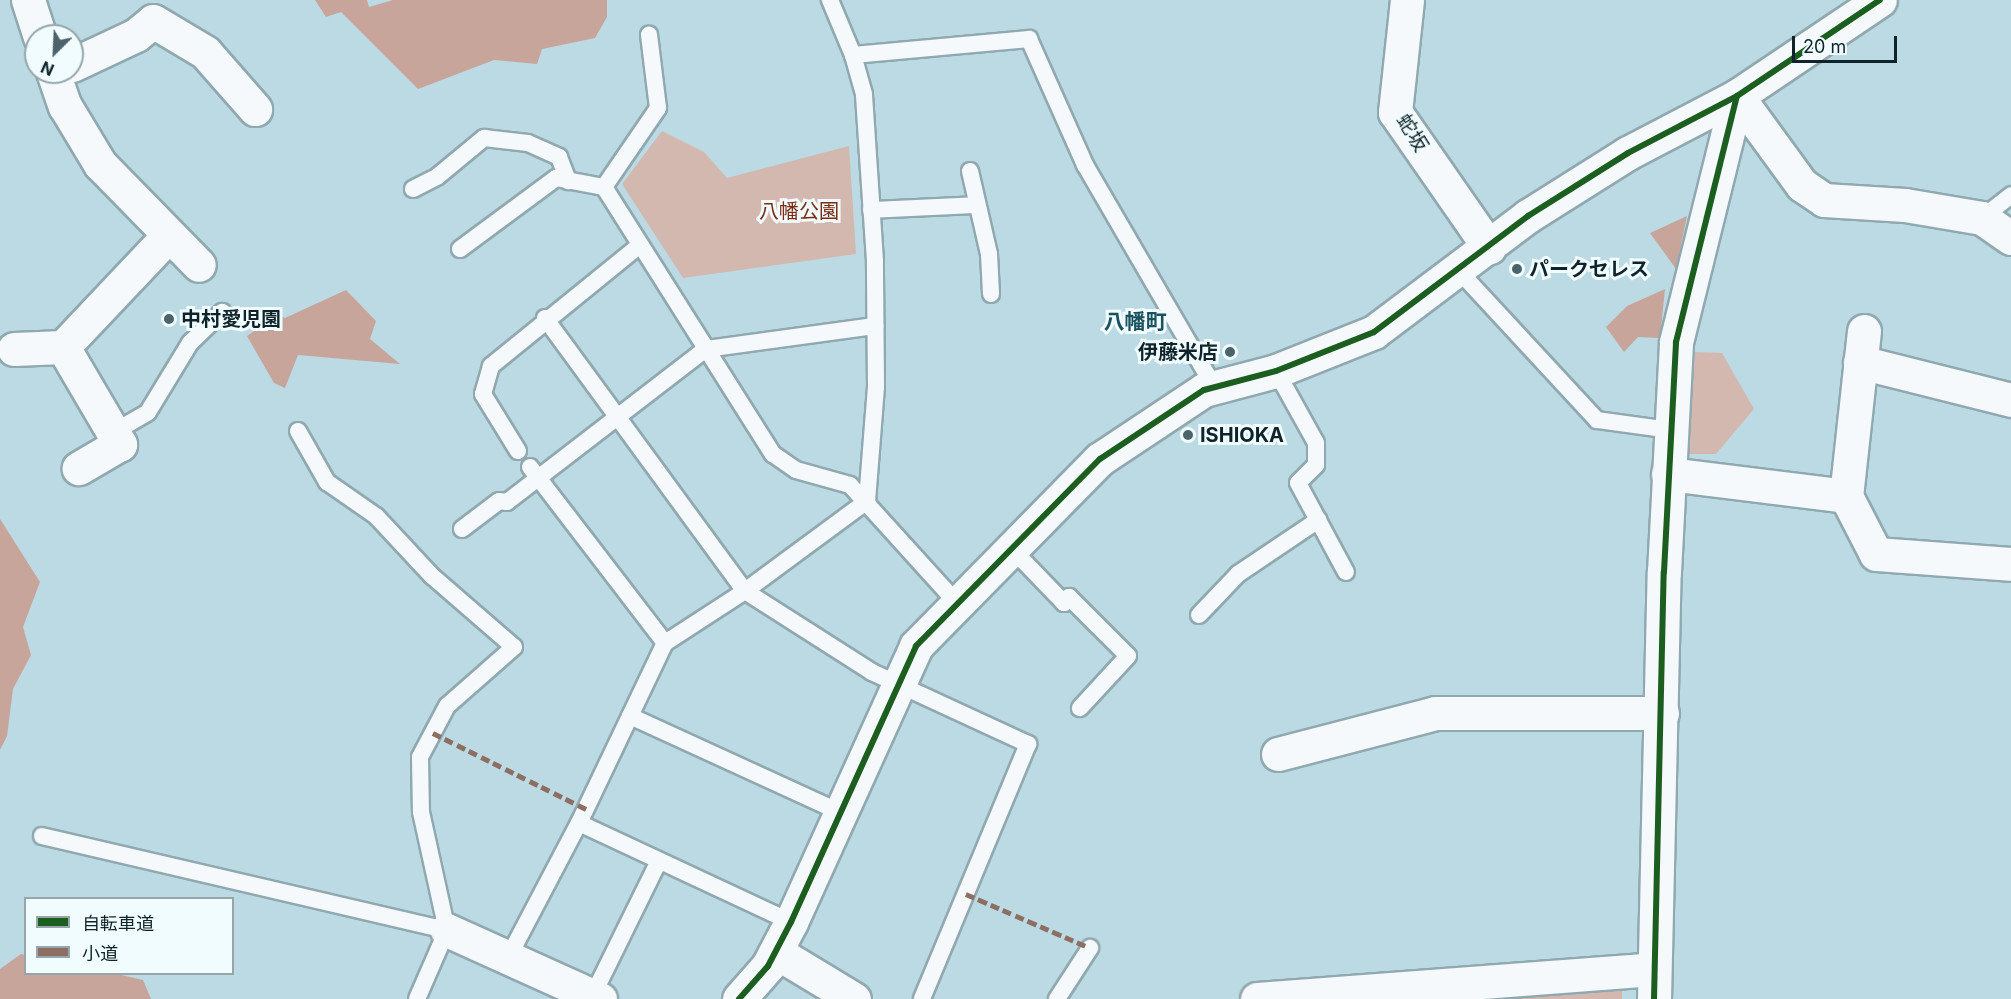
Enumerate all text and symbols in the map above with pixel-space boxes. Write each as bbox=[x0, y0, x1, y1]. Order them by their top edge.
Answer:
north arrow bbox=[24, 24, 84, 84]
scale bar bbox=[1795, 24, 1900, 62]
text: 20 m bbox=[1803, 36, 1846, 57]
text: N bbox=[38, 57, 57, 80]
street label: 蛇坂 bbox=[1391, 110, 1433, 156]
park label: 八幡公園 bbox=[759, 199, 839, 223]
place label: パークセレス bbox=[1529, 257, 1649, 281]
marker: パークセレス bbox=[1510, 262, 1524, 276]
place label: 中村愛児園 bbox=[181, 307, 281, 331]
district label: 八幡町 bbox=[1104, 309, 1166, 335]
marker: 中村愛児園 bbox=[162, 312, 176, 326]
place label: 伊藤米店 bbox=[1138, 340, 1218, 364]
marker: 伊藤米店 bbox=[1223, 345, 1237, 359]
place label: ISHIOKA bbox=[1200, 423, 1284, 447]
marker: ISHIOKA bbox=[1181, 428, 1195, 442]
legend bbox=[24, 897, 234, 975]
text: 自転車道 bbox=[82, 913, 154, 934]
text: 小道 bbox=[82, 943, 118, 964]

